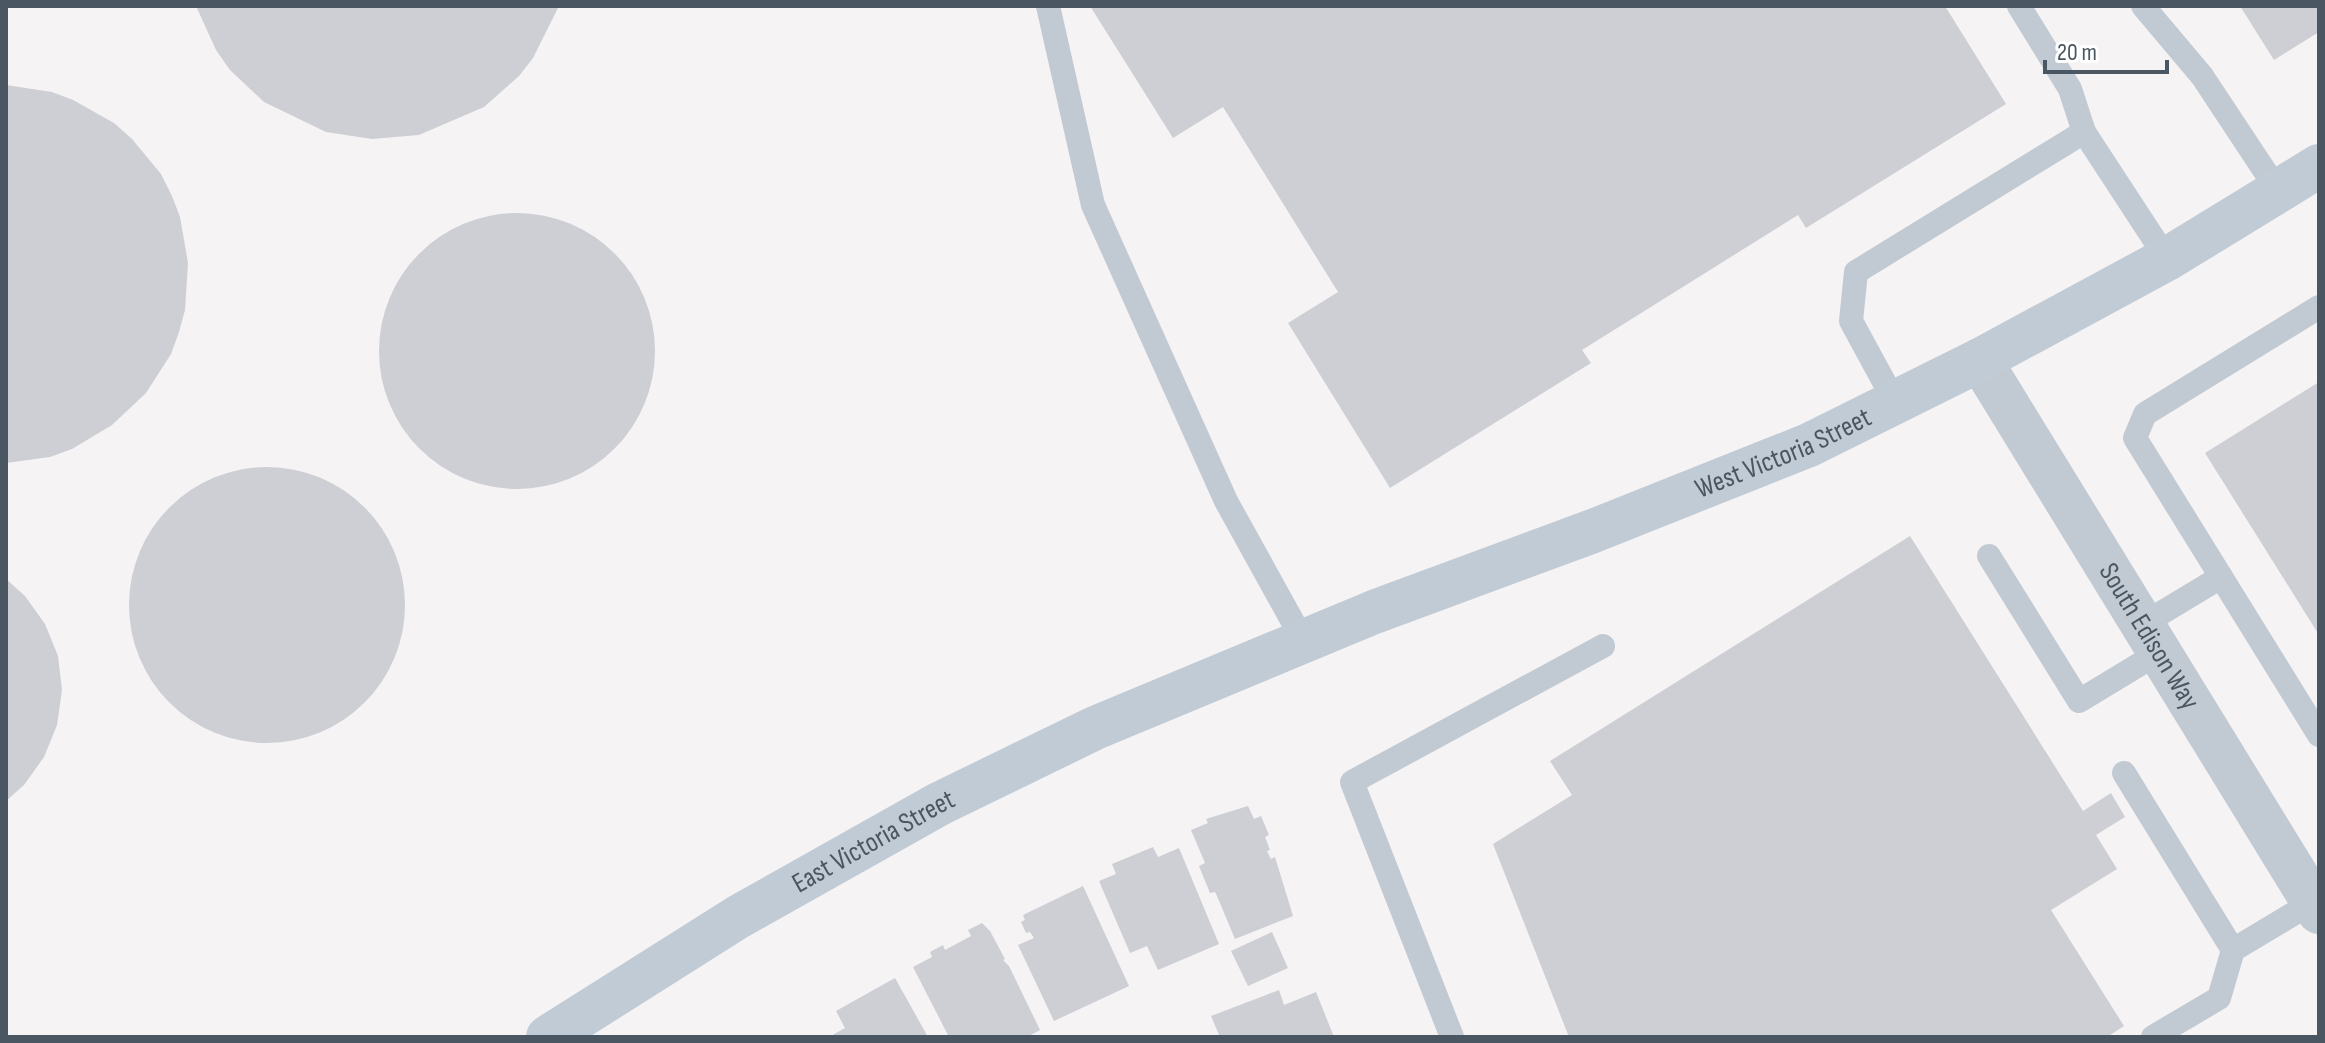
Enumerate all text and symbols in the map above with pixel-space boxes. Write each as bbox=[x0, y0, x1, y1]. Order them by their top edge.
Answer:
scale bar bbox=[2045, 24, 2167, 74]
text: 20 m bbox=[2057, 38, 2097, 67]
street label: West Victoria Street bbox=[1690, 400, 1877, 505]
street label: South Edison Way bbox=[2092, 557, 2207, 715]
street label: East Victoria Street bbox=[786, 782, 960, 900]

